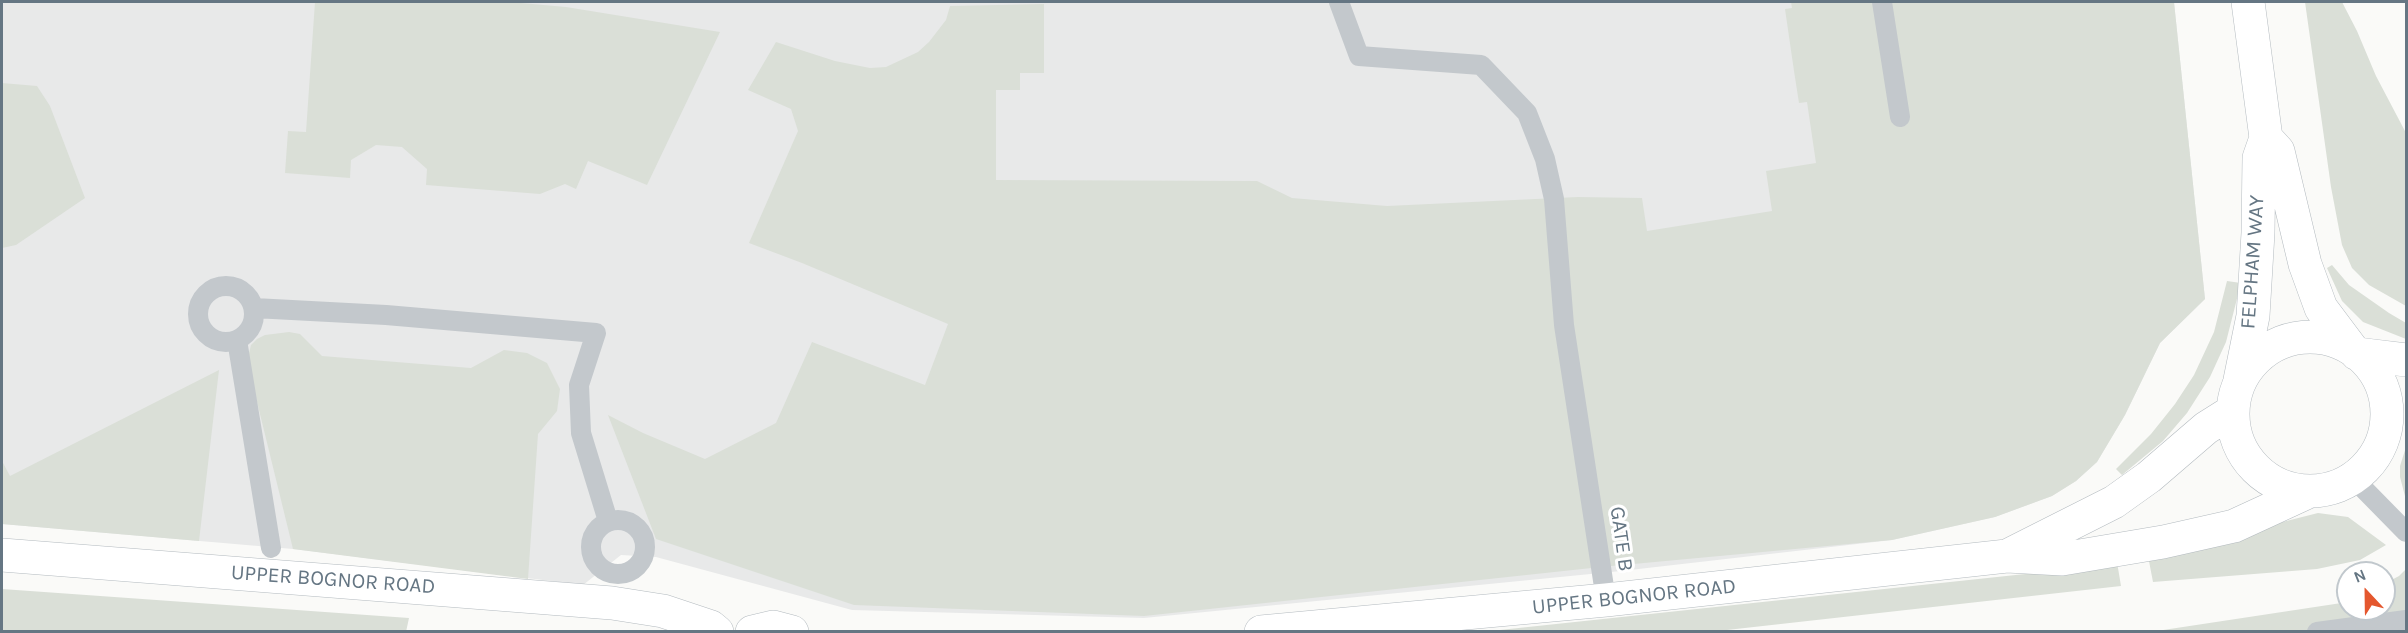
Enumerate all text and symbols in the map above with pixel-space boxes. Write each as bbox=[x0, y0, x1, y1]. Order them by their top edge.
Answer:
street label: FELPHAM WAY bbox=[2236, 194, 2270, 330]
street label: GATE B bbox=[1604, 505, 1638, 573]
street label: UPPER BOGNOR ROAD bbox=[230, 560, 436, 600]
north arrow bbox=[2336, 561, 2396, 621]
text: N bbox=[2351, 565, 2369, 587]
street label: UPPER BOGNOR ROAD bbox=[1531, 574, 1737, 620]

